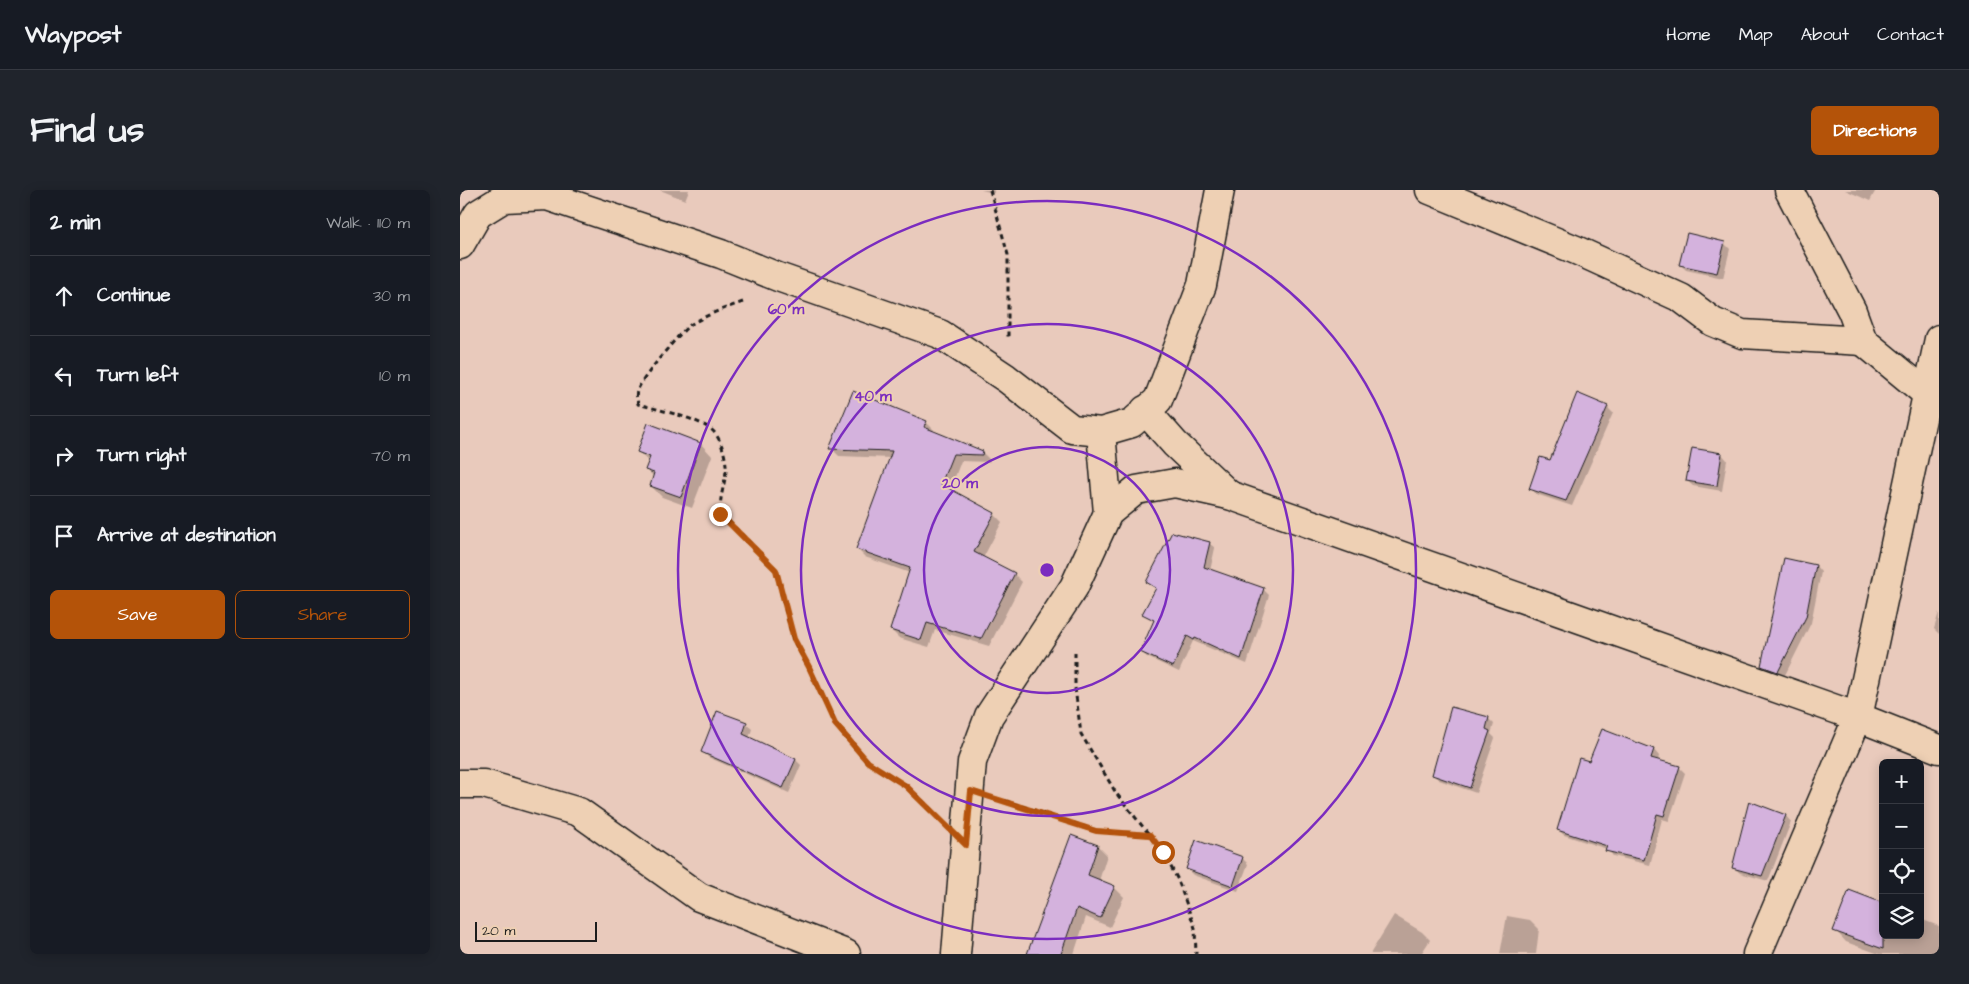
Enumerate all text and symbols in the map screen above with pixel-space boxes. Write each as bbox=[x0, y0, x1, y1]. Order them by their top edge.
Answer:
text: Waypost bbox=[25, 18, 122, 52]
text: Home bbox=[1666, 22, 1711, 47]
text: Map bbox=[1739, 22, 1773, 47]
text: About bbox=[1801, 22, 1849, 47]
text: Contact bbox=[1877, 22, 1944, 47]
text: Find us bbox=[30, 106, 144, 155]
button: Directions bbox=[1811, 106, 1939, 155]
text: 2 min bbox=[50, 208, 100, 237]
text: Walk · 110 m bbox=[326, 212, 410, 234]
icon: ahead bbox=[50, 282, 78, 310]
text: Continue bbox=[97, 282, 171, 309]
text: 30 m bbox=[373, 285, 410, 307]
text: 60 m bbox=[768, 299, 805, 320]
icon: left bbox=[50, 362, 78, 390]
text: Turn left bbox=[97, 362, 178, 389]
text: 10 m bbox=[379, 365, 410, 387]
text: 40 m bbox=[854, 386, 892, 407]
icon: right bbox=[50, 442, 78, 470]
text: Turn right bbox=[97, 442, 186, 469]
text: 70 m bbox=[371, 445, 410, 467]
text: 20 m bbox=[941, 473, 978, 494]
route end bbox=[709, 503, 732, 526]
icon: arrive bbox=[50, 522, 78, 550]
text: Arrive at destination bbox=[97, 522, 276, 549]
centre of rings bbox=[1038, 561, 1056, 579]
button: Save bbox=[50, 590, 225, 639]
button: Share bbox=[235, 590, 410, 639]
map controls bbox=[1879, 759, 1924, 939]
button: + bbox=[1879, 759, 1924, 804]
button: − bbox=[1879, 804, 1924, 849]
route start bbox=[1152, 841, 1175, 864]
button: locate bbox=[1879, 849, 1924, 894]
button: layers bbox=[1879, 894, 1924, 939]
scale bar bbox=[475, 919, 598, 942]
text: 20 m bbox=[482, 921, 515, 941]

